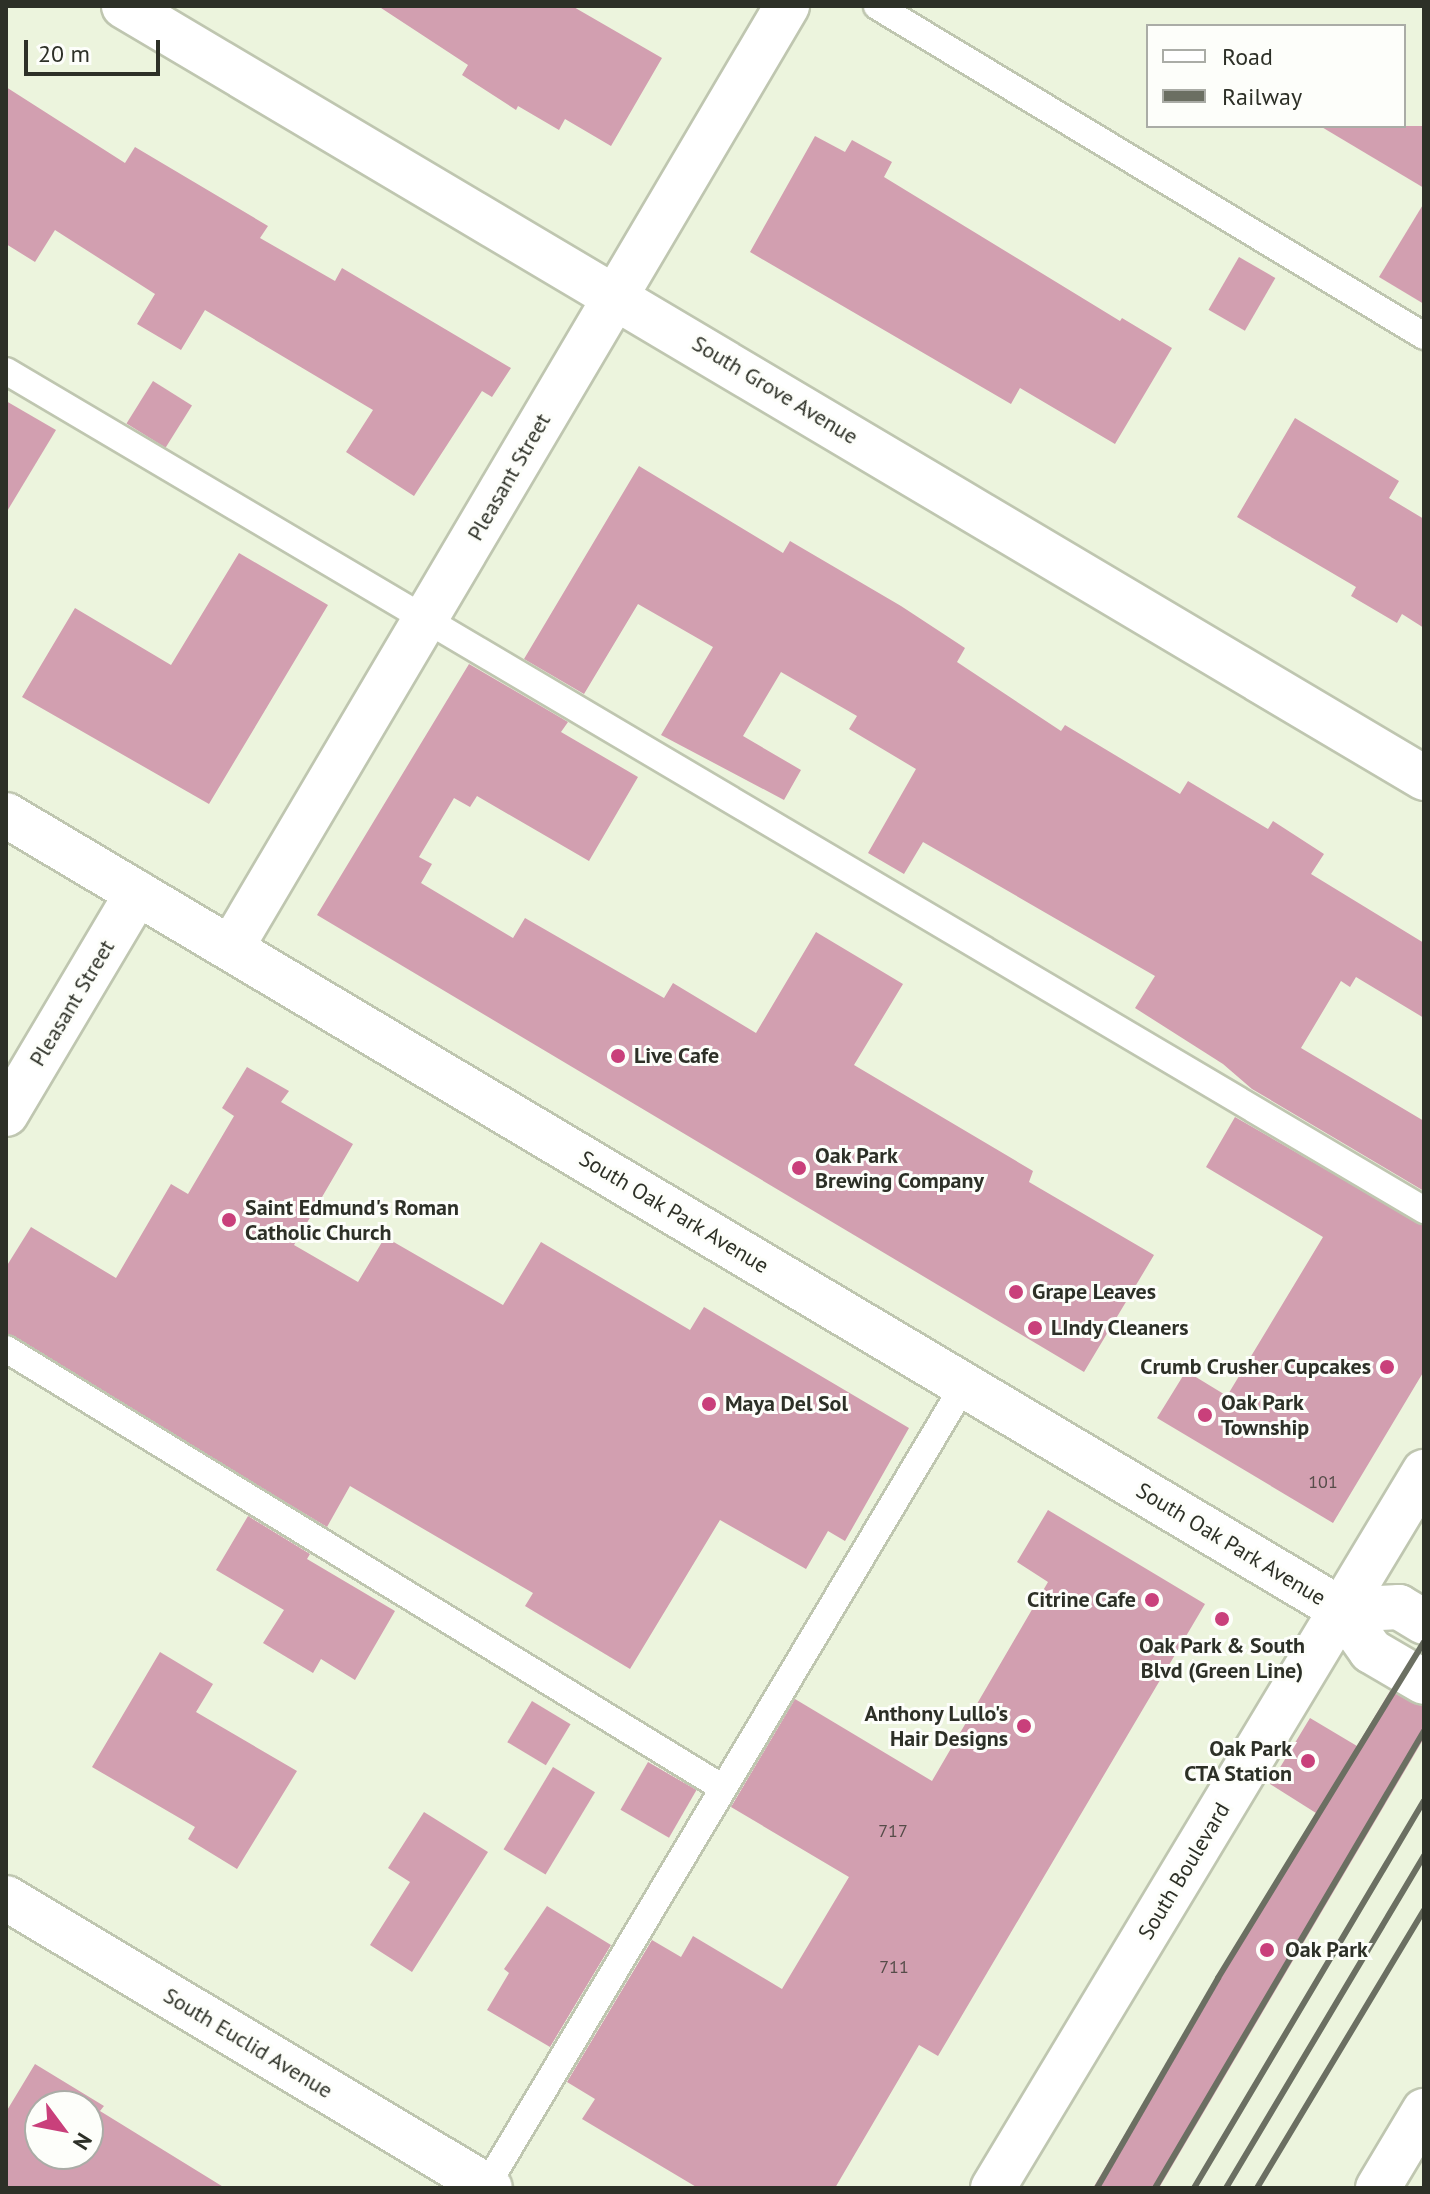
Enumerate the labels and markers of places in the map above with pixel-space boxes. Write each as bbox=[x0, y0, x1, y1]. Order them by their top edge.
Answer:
place label: Live Cafe bbox=[634, 1043, 719, 1069]
marker: Live Cafe bbox=[609, 1047, 627, 1065]
place label: Oak Park Brewing Company bbox=[815, 1142, 984, 1194]
marker: Oak Park Brewing Company bbox=[790, 1159, 808, 1177]
place label: Saint Edmund's Roman Catholic Church bbox=[245, 1194, 459, 1246]
marker: Saint Edmund's Roman Catholic Church bbox=[220, 1211, 238, 1229]
place label: Grape Leaves bbox=[1032, 1279, 1156, 1305]
marker: Grape Leaves bbox=[1007, 1283, 1025, 1301]
place label: LIndy Cleaners bbox=[1051, 1315, 1190, 1341]
marker: LIndy Cleaners bbox=[1026, 1319, 1044, 1337]
place label: Crumb Crusher Cupcakes bbox=[1140, 1354, 1371, 1380]
marker: Crumb Crusher Cupcakes bbox=[1378, 1358, 1396, 1376]
place label: Oak Park Township bbox=[1221, 1389, 1309, 1440]
place label: Maya Del Sol bbox=[725, 1391, 848, 1417]
marker: Maya Del Sol bbox=[700, 1395, 718, 1413]
marker: Oak Park Township bbox=[1196, 1406, 1214, 1424]
place label: Citrine Cafe bbox=[1027, 1587, 1136, 1613]
marker: Citrine Cafe bbox=[1143, 1591, 1161, 1609]
marker: Oak Park & South Blvd (Green Line) bbox=[1213, 1610, 1231, 1628]
place label: Oak Park & South Blvd (Green Line) bbox=[1138, 1632, 1306, 1684]
place label: Anthony Lullo's Hair Designs bbox=[864, 1700, 1008, 1752]
marker: Anthony Lullo's Hair Designs bbox=[1015, 1717, 1033, 1735]
place label: Oak Park CTA Station bbox=[1183, 1735, 1292, 1786]
marker: Oak Park CTA Station bbox=[1299, 1752, 1317, 1770]
place label: Oak Park bbox=[1285, 1937, 1368, 1963]
marker: Oak Park bbox=[1256, 1939, 1278, 1961]

